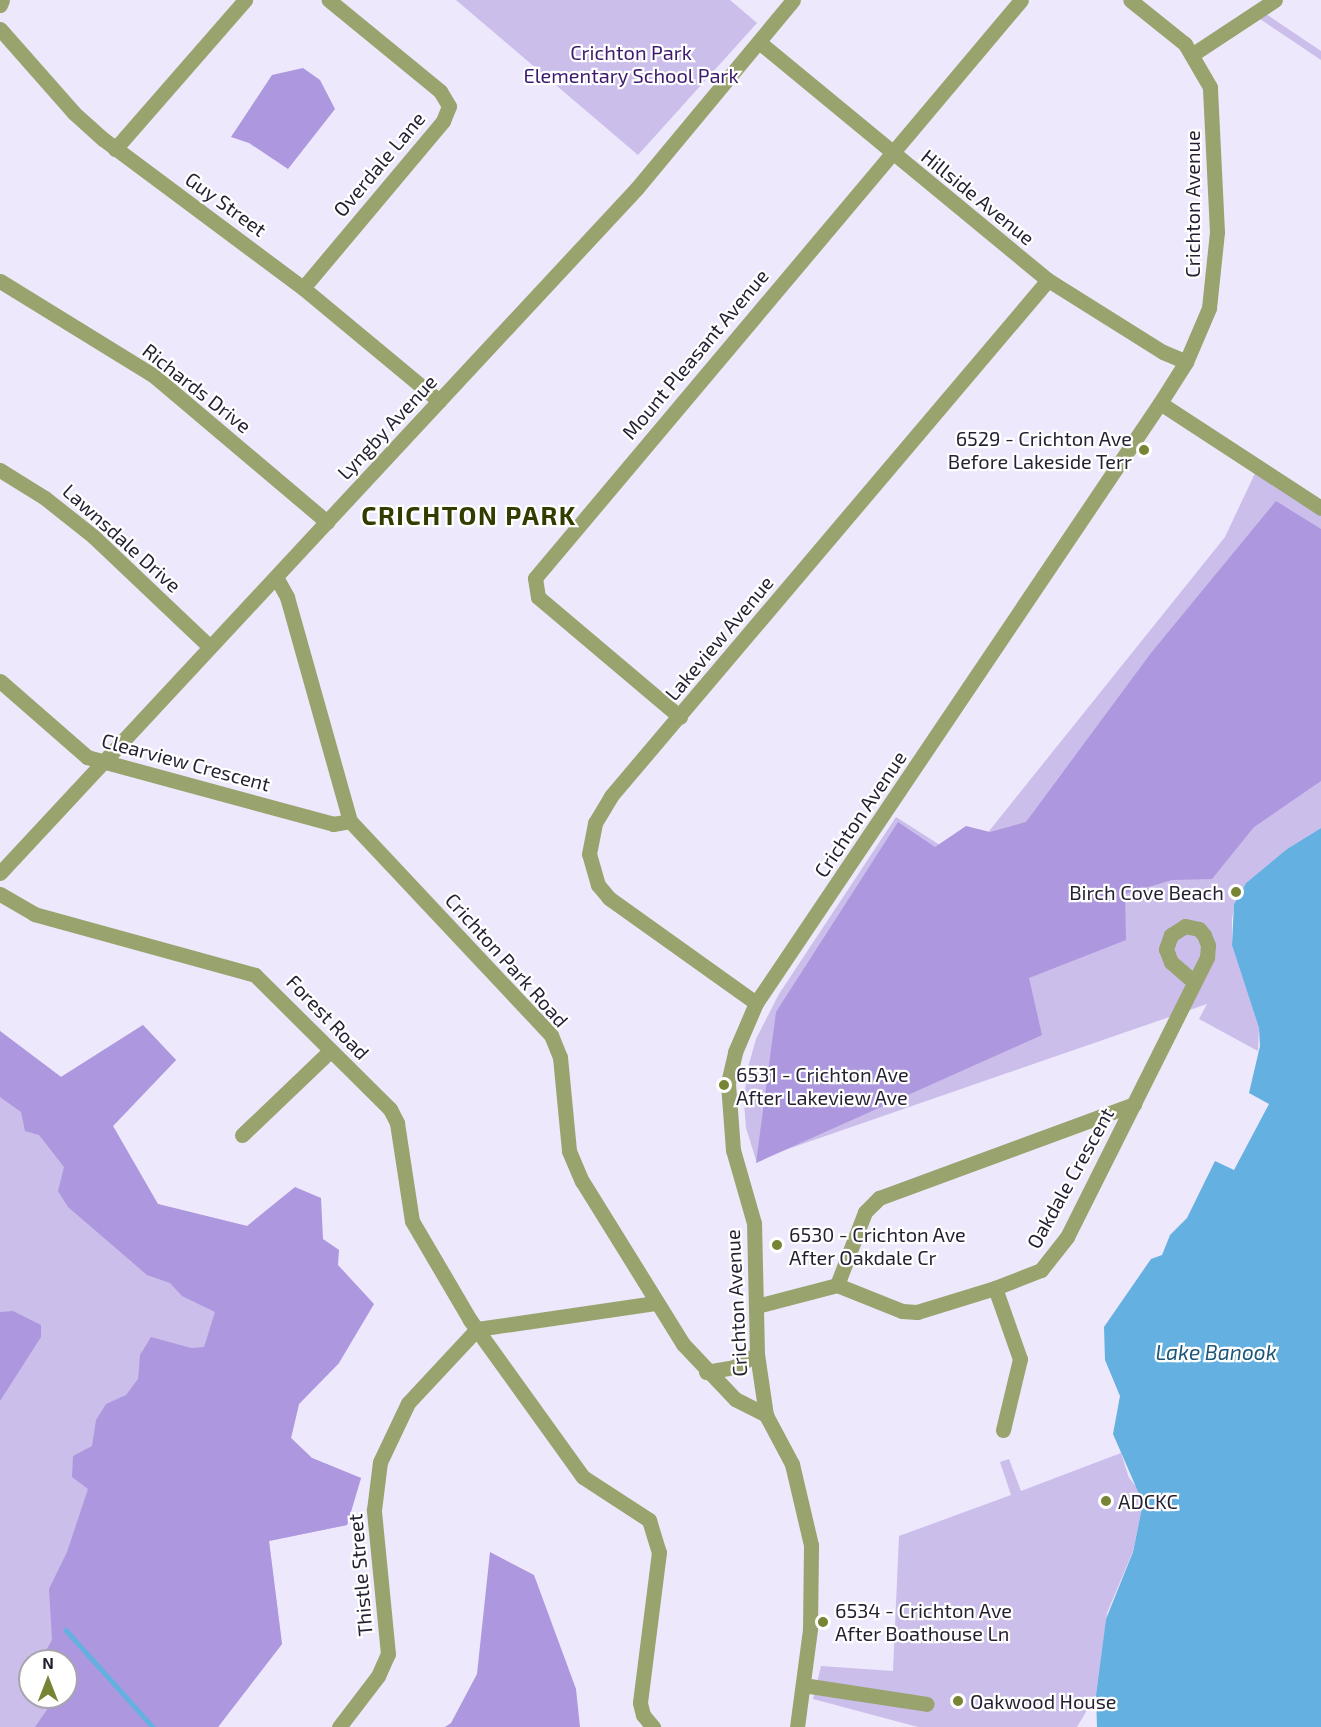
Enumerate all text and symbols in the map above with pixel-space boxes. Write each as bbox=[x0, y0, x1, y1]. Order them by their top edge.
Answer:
park label: Crichton Park Elementary School Park bbox=[523, 41, 739, 88]
street label: Overdale Lane bbox=[328, 107, 430, 221]
street label: Crichton Avenue bbox=[1180, 130, 1204, 278]
street label: Hillside Avenue bbox=[916, 144, 1040, 250]
street label: Guy Street bbox=[181, 166, 271, 242]
street label: Mount Pleasant Avenue bbox=[617, 264, 773, 444]
street label: Richards Drive bbox=[138, 338, 256, 438]
street label: Lyngby Avenue bbox=[332, 369, 442, 485]
place label: 6529 - Crichton Ave Before Lakeside Terr bbox=[947, 426, 1132, 473]
marker: 6529 - Crichton Ave Before Lakeside Terr bbox=[1137, 443, 1151, 457]
street label: Lawnsdale Drive bbox=[58, 479, 186, 597]
district label: CRICHTON PARK bbox=[361, 499, 577, 531]
street label: Lakeview Avenue bbox=[660, 571, 778, 705]
street label: Clearview Crescent bbox=[99, 728, 273, 796]
street label: Crichton Avenue bbox=[809, 746, 911, 882]
place label: Birch Cove Beach bbox=[1069, 880, 1224, 904]
marker: Birch Cove Beach bbox=[1229, 885, 1243, 899]
street label: Crichton Park Road bbox=[440, 888, 574, 1032]
street label: Forest Road bbox=[282, 970, 374, 1064]
place label: 6531 - Crichton Ave After Lakeview Ave bbox=[736, 1062, 909, 1109]
marker: 6531 - Crichton Ave After Lakeview Ave bbox=[717, 1078, 731, 1092]
street label: Oakdale Crescent bbox=[1021, 1103, 1119, 1253]
place label: 6530 - Crichton Ave After Oakdale Cr bbox=[789, 1222, 966, 1269]
street label: Crichton Avenue bbox=[720, 1229, 752, 1377]
marker: 6530 - Crichton Ave After Oakdale Cr bbox=[770, 1238, 784, 1252]
water label: Lake Banook bbox=[1155, 1339, 1277, 1365]
place label: ADCKC bbox=[1118, 1489, 1178, 1513]
marker: ADCKC bbox=[1099, 1494, 1113, 1508]
street label: Thistle Street bbox=[343, 1513, 377, 1637]
place label: 6534 - Crichton Ave After Boathouse Ln bbox=[835, 1598, 1013, 1645]
marker: 6534 - Crichton Ave After Boathouse Ln bbox=[816, 1615, 830, 1629]
north arrow bbox=[18, 1649, 78, 1709]
text: N bbox=[42, 1653, 54, 1672]
place label: Oakwood House bbox=[970, 1689, 1117, 1713]
marker: Oakwood House bbox=[951, 1694, 965, 1708]

